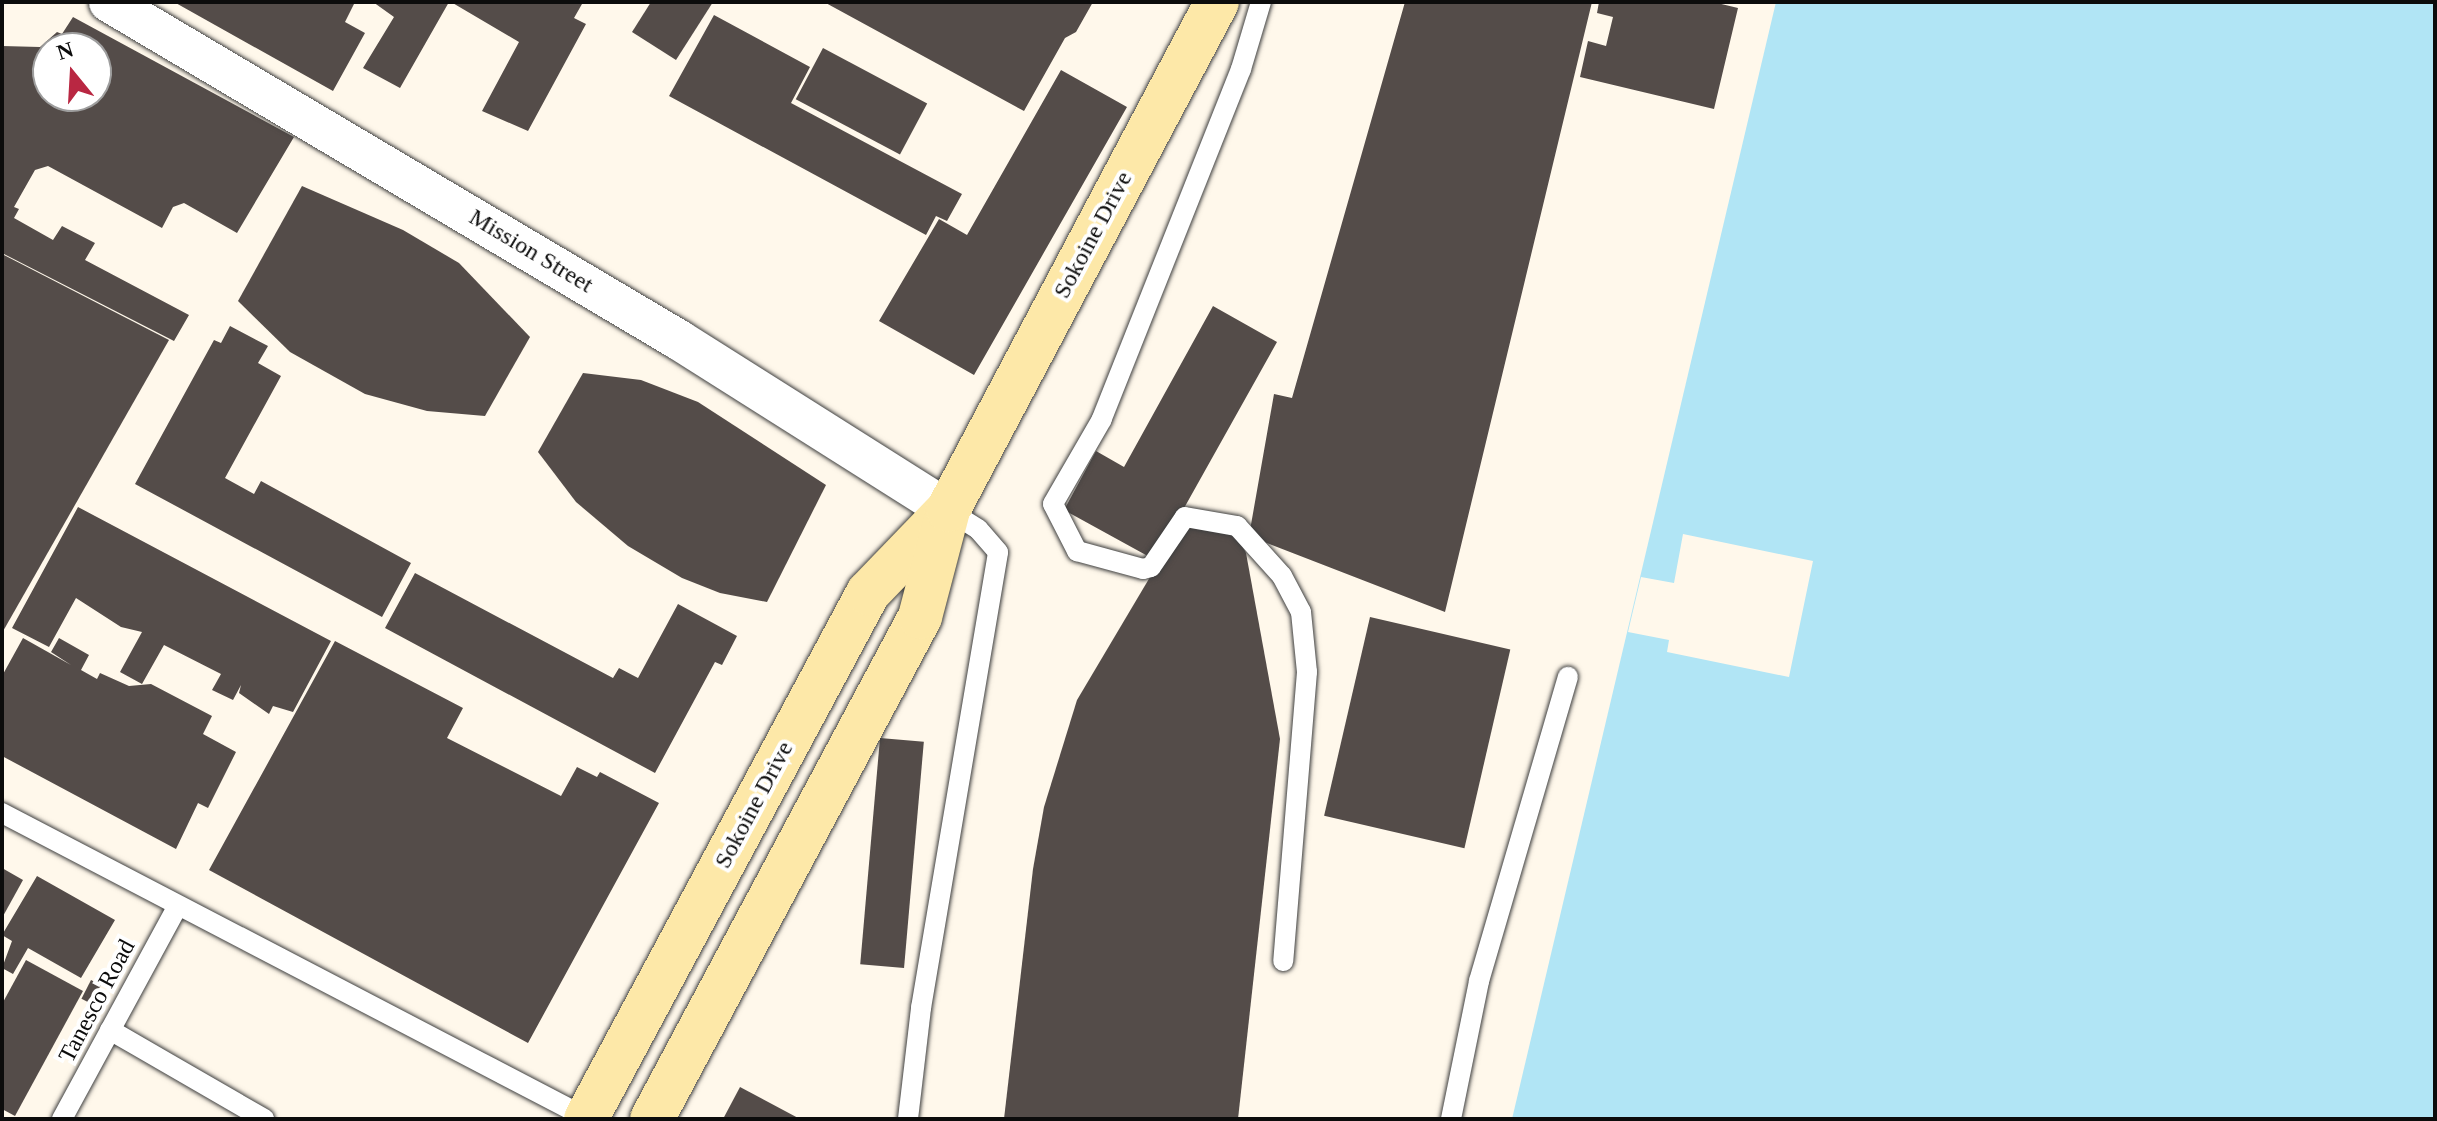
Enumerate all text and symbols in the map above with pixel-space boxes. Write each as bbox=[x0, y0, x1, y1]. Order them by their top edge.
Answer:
north arrow bbox=[32, 32, 112, 112]
text: N bbox=[54, 36, 76, 65]
street label: Sokoine Drive bbox=[1048, 167, 1138, 303]
street label: Mission Street bbox=[464, 203, 598, 299]
street label: Sokoine Drive bbox=[709, 737, 799, 873]
street label: Tanesco Road bbox=[53, 935, 141, 1067]

